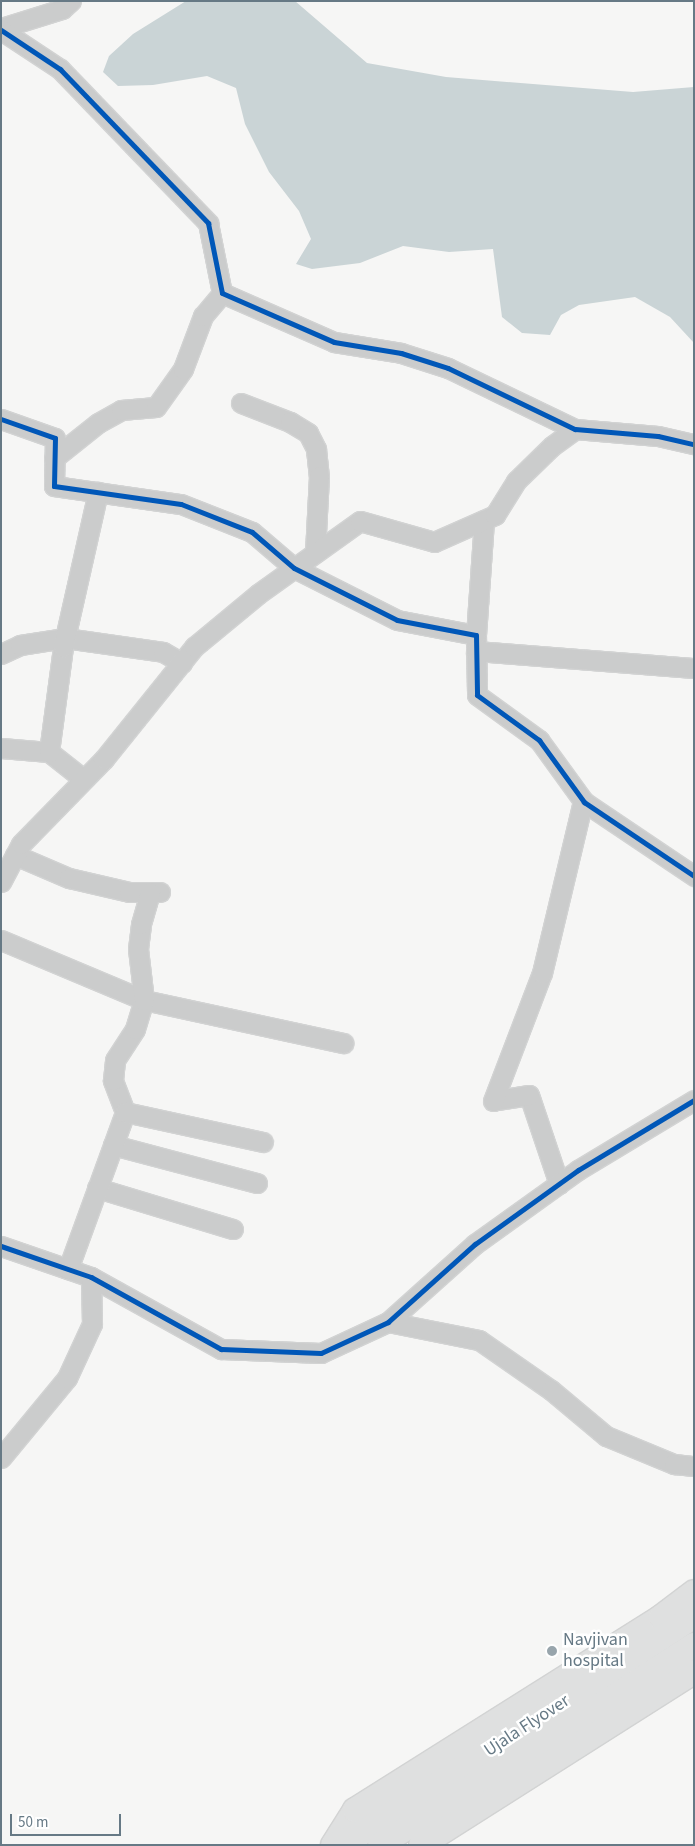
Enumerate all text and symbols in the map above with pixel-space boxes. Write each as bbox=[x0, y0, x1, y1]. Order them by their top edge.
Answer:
place label: Navjivan hospital bbox=[563, 1630, 628, 1672]
marker: Navjivan hospital bbox=[545, 1644, 559, 1658]
street label: Ujala Flyover bbox=[480, 1690, 574, 1762]
scale bar bbox=[12, 1804, 124, 1836]
text: 50 m bbox=[18, 1812, 48, 1833]

